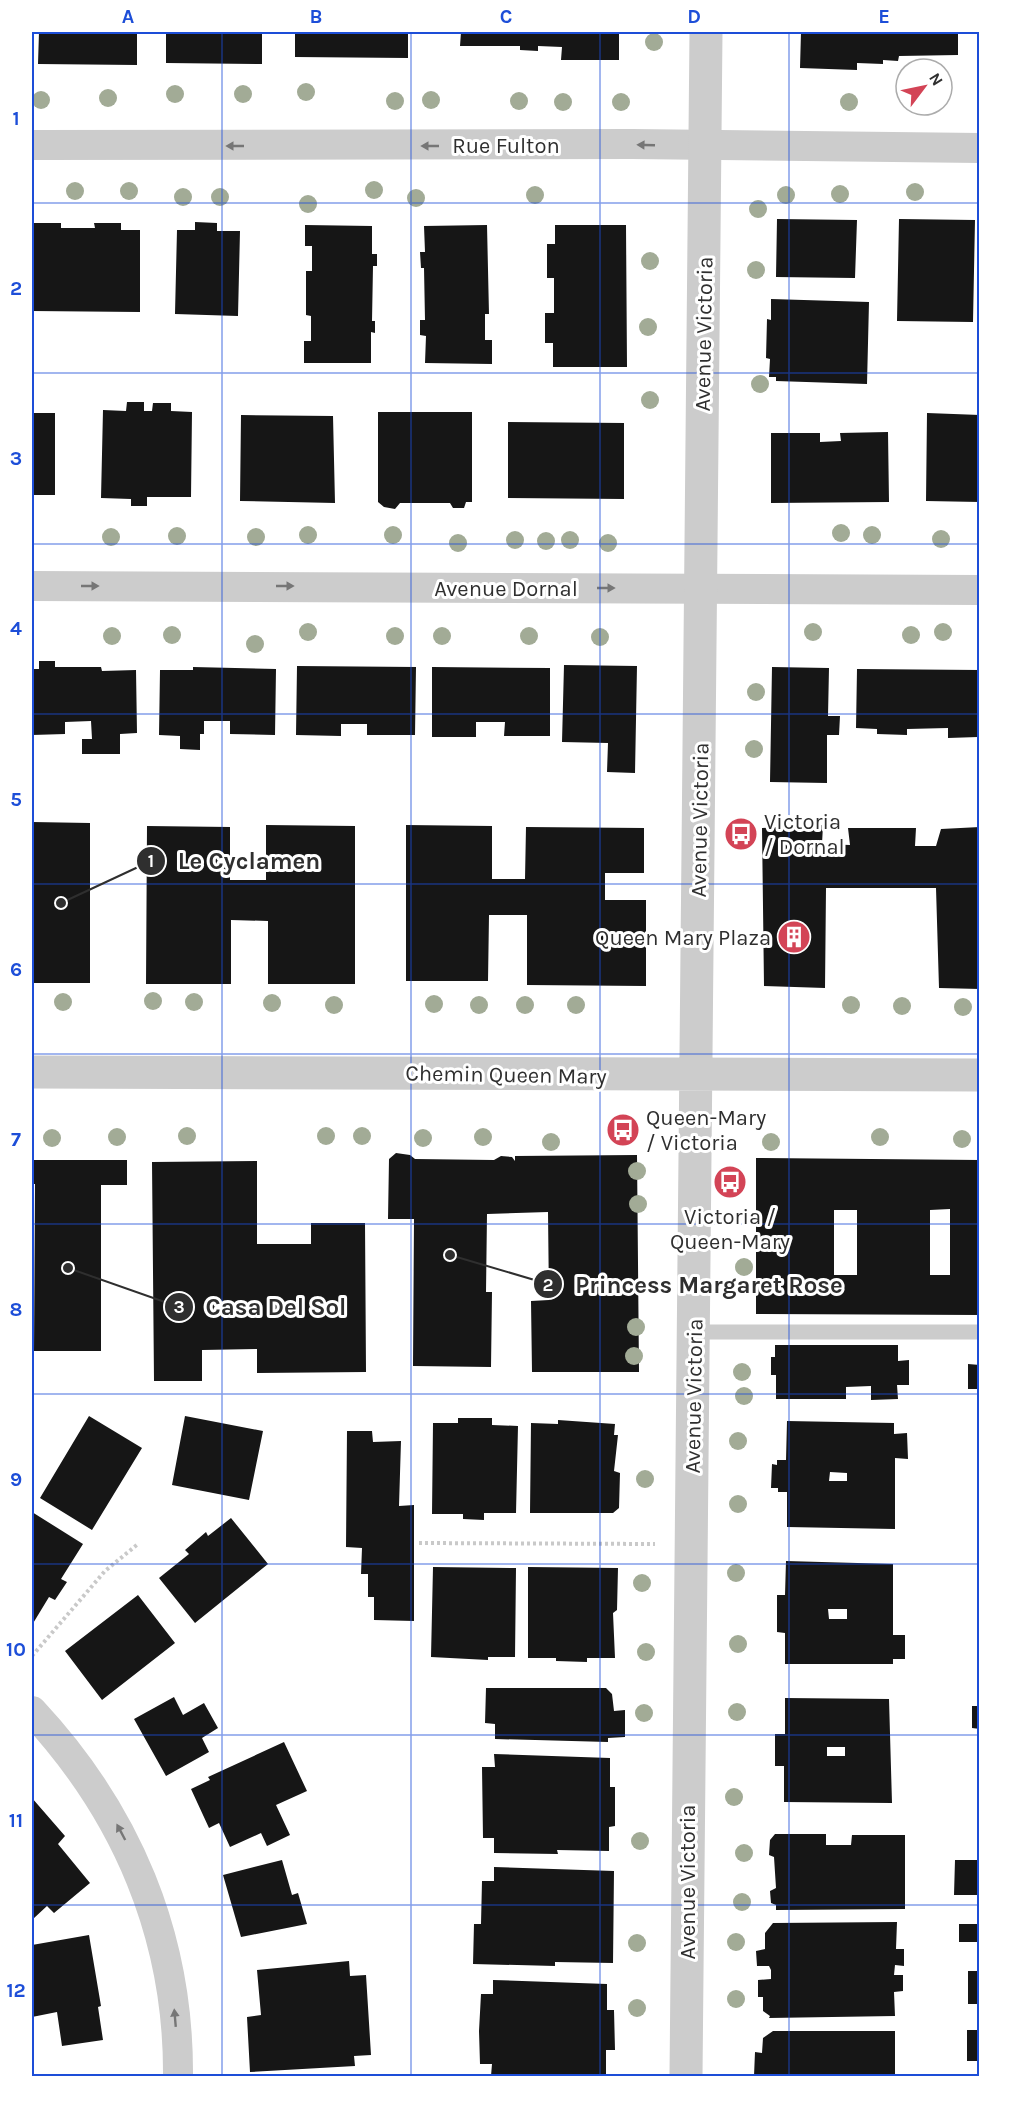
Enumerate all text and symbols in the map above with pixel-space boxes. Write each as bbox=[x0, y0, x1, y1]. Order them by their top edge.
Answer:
text: A bbox=[122, 5, 135, 28]
text: B bbox=[310, 5, 322, 28]
text: C bbox=[500, 5, 512, 28]
text: D bbox=[687, 5, 701, 28]
text: E bbox=[878, 5, 890, 28]
north arrow bbox=[894, 57, 954, 117]
text: N bbox=[925, 69, 947, 89]
text: 1 bbox=[12, 107, 20, 130]
street label: Rue Fulton bbox=[452, 133, 560, 159]
one-way arrow bbox=[636, 140, 655, 149]
one-way arrow bbox=[225, 141, 244, 151]
one-way arrow bbox=[420, 141, 439, 151]
street label: Avenue Victoria bbox=[690, 256, 718, 412]
text: 2 bbox=[10, 277, 22, 300]
text: 3 bbox=[10, 447, 22, 470]
street label: Avenue Dornal bbox=[434, 576, 578, 602]
one-way arrow bbox=[80, 581, 99, 591]
one-way arrow bbox=[275, 581, 294, 591]
one-way arrow bbox=[596, 583, 615, 593]
text: 4 bbox=[10, 617, 22, 640]
street label: Avenue Victoria bbox=[686, 742, 714, 898]
text: 5 bbox=[10, 788, 22, 811]
place label: Victoria / Dornal bbox=[764, 809, 845, 860]
bus stop icon: Victoria / Dornal bbox=[723, 816, 759, 852]
callout: Le Cyclamen bbox=[136, 840, 333, 882]
text: Le Cyclamen bbox=[178, 847, 320, 875]
text: 1 bbox=[148, 850, 154, 872]
building icon: Queen Mary Plaza bbox=[776, 919, 812, 955]
place label: Queen Mary Plaza bbox=[595, 925, 771, 951]
text: 6 bbox=[10, 958, 22, 981]
street label: Chemin Queen Mary bbox=[405, 1060, 607, 1090]
place label: Queen-Mary / Victoria bbox=[646, 1105, 766, 1156]
bus stop icon: Queen-Mary / Victoria bbox=[605, 1112, 641, 1148]
text: 7 bbox=[11, 1128, 21, 1151]
bus stop icon: Victoria / Queen-Mary bbox=[712, 1164, 748, 1200]
place label: Victoria / Queen-Mary bbox=[670, 1204, 790, 1255]
callout: Princess Margaret Rose bbox=[533, 1263, 854, 1305]
text: Princess Margaret Rose bbox=[575, 1271, 843, 1299]
text: 2 bbox=[543, 1274, 553, 1296]
callout: Casa Del Sol bbox=[164, 1286, 359, 1328]
text: Casa Del Sol bbox=[206, 1293, 346, 1321]
text: 3 bbox=[173, 1296, 185, 1318]
text: 8 bbox=[10, 1298, 22, 1321]
street label: Avenue Victoria bbox=[680, 1318, 708, 1474]
text: 9 bbox=[10, 1468, 22, 1491]
text: 10 bbox=[6, 1638, 26, 1661]
street label: Avenue Victoria bbox=[675, 1805, 701, 1959]
text: 11 bbox=[9, 1809, 23, 1832]
one-way arrow bbox=[116, 1823, 126, 1840]
text: 12 bbox=[6, 1979, 26, 2002]
one-way arrow bbox=[170, 2009, 180, 2028]

